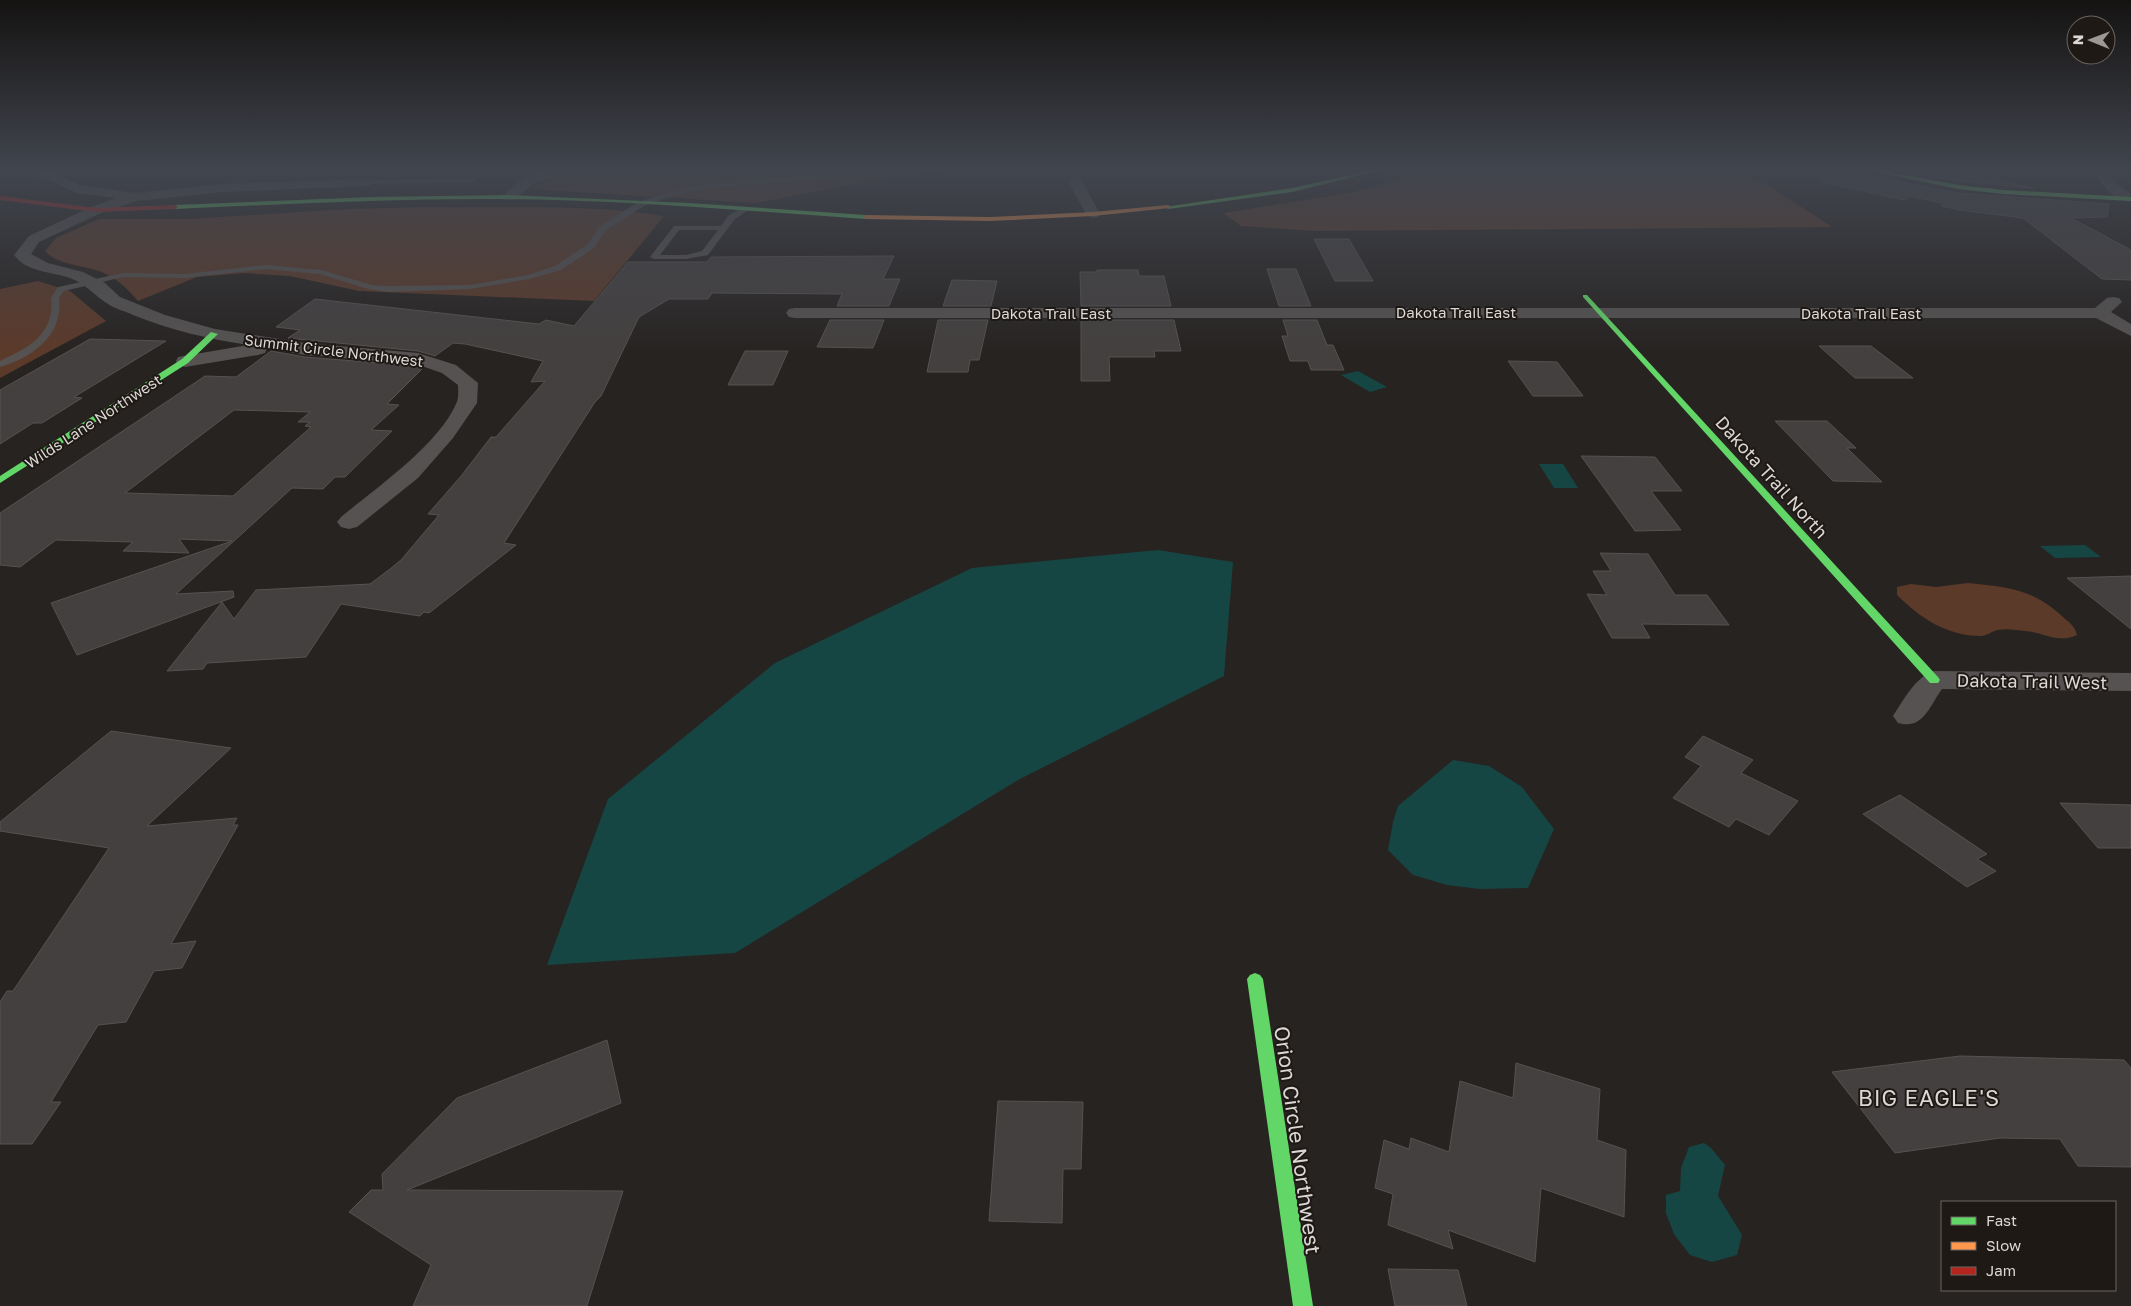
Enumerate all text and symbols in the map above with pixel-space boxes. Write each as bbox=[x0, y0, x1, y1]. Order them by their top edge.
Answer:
north arrow bbox=[2066, 15, 2116, 65]
text: N bbox=[2069, 34, 2086, 45]
street label: Dakota Trail East bbox=[1396, 303, 1516, 321]
street label: Dakota Trail East bbox=[991, 304, 1111, 322]
street label: Dakota Trail East bbox=[1801, 304, 1921, 322]
street label: Summit Circle Northwest bbox=[243, 330, 425, 370]
street label: Wilds Lane Northwest bbox=[21, 370, 165, 472]
street label: Dakota Trail North bbox=[1711, 411, 1833, 543]
street label: Dakota Trail West bbox=[1957, 669, 2107, 693]
street label: Orion Circle Northwest bbox=[1269, 1024, 1327, 1256]
district label: BIG EAGLE'S bbox=[1858, 1084, 2000, 1111]
legend bbox=[1941, 1201, 2116, 1291]
text: Fast bbox=[1986, 1211, 2017, 1229]
text: Slow bbox=[1986, 1236, 2021, 1254]
text: Jam bbox=[1986, 1261, 2016, 1279]

